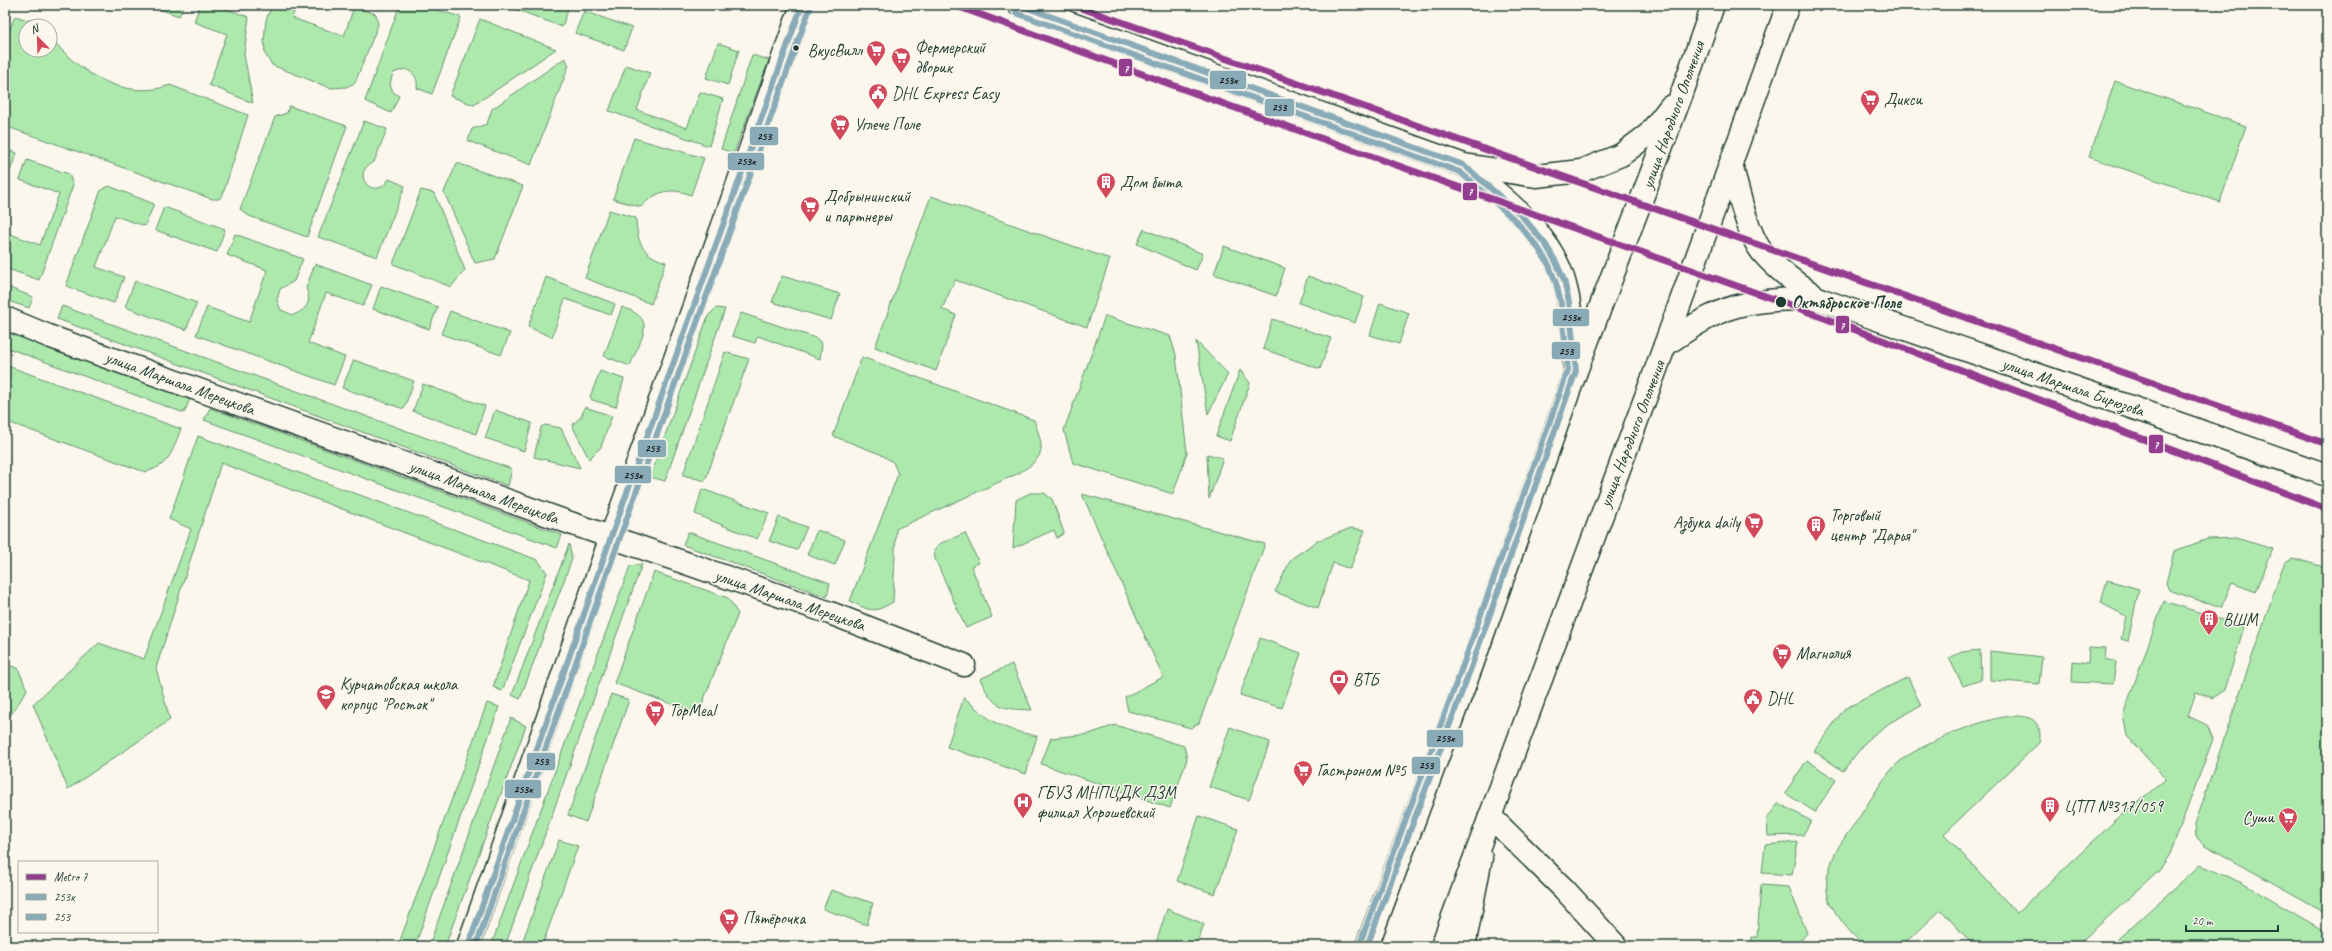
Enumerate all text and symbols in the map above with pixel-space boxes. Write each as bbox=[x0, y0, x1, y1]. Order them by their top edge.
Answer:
north arrow bbox=[18, 18, 58, 58]
text: N bbox=[28, 20, 42, 37]
place label: Фермерский дворик bbox=[915, 37, 986, 78]
street label: улица Народного Ополчения bbox=[1636, 37, 1710, 192]
supermarket icon: ВкусВилл bbox=[865, 39, 887, 67]
place label: ВкусВилл bbox=[808, 40, 863, 61]
unlabelled marker bbox=[791, 43, 801, 53]
supermarket icon: Фермерский дворик bbox=[890, 46, 912, 74]
line badge: 7 bbox=[1118, 58, 1133, 77]
text: 7 bbox=[1124, 61, 1130, 75]
line badge: 253к bbox=[1209, 70, 1247, 90]
text: 253к bbox=[1218, 73, 1239, 87]
public building icon: DHL Express Easy bbox=[867, 82, 889, 110]
place label: DHL Express Easy bbox=[892, 83, 1000, 104]
supermarket icon: Дикси bbox=[1859, 88, 1881, 116]
place label: Дикси bbox=[1884, 89, 1923, 110]
line badge: 253 bbox=[1264, 98, 1295, 117]
text: 253 bbox=[1272, 100, 1287, 114]
supermarket icon: Углече Поле bbox=[829, 113, 851, 141]
place label: Углече Поле bbox=[854, 114, 921, 135]
line badge: 253 bbox=[749, 126, 779, 146]
text: 253 bbox=[757, 129, 772, 143]
line badge: 253к bbox=[727, 152, 765, 171]
text: 253к bbox=[736, 154, 757, 168]
building icon: Дом быта bbox=[1095, 171, 1117, 199]
place label: Дом быта bbox=[1120, 172, 1183, 193]
line badge: 7 bbox=[1462, 182, 1478, 201]
text: 7 bbox=[1468, 184, 1474, 198]
place label: Добрынинский и партнеры bbox=[824, 186, 911, 227]
supermarket icon: Добрынинский и партнеры bbox=[799, 195, 821, 223]
place label: Октябрьское Поле bbox=[1792, 292, 1902, 313]
marker: Октябрьское Поле bbox=[1774, 295, 1788, 309]
line badge: 253к bbox=[1552, 308, 1590, 327]
text: 253к bbox=[1561, 310, 1582, 324]
line badge: 7 bbox=[1835, 315, 1850, 334]
text: 7 bbox=[1840, 318, 1846, 332]
line badge: 253 bbox=[1551, 341, 1581, 360]
text: 253 bbox=[1559, 344, 1574, 358]
street label: улица Маршала Мерецкова bbox=[102, 346, 259, 420]
street label: улица Маршала Бирюзова bbox=[1998, 353, 2148, 423]
street label: улица Народного Ополчения bbox=[1594, 356, 1670, 511]
line badge: 7 bbox=[2148, 434, 2164, 454]
text: 7 bbox=[2154, 437, 2160, 451]
line badge: 253 bbox=[637, 439, 667, 458]
text: 253 bbox=[645, 441, 660, 455]
street label: улица Маршала Мерецкова bbox=[406, 455, 563, 529]
line badge: 253к bbox=[614, 465, 652, 484]
text: 253к bbox=[623, 468, 644, 482]
place label: Торговый центр "Дарья" bbox=[1830, 505, 1917, 546]
supermarket icon: Азбука daily bbox=[1743, 511, 1765, 539]
place label: Азбука daily bbox=[1673, 512, 1741, 534]
building icon: Торговый центр "Дарья" bbox=[1805, 514, 1827, 542]
street label: улица Маршала Мерецкова bbox=[711, 564, 869, 636]
building icon: ВШМ bbox=[2198, 608, 2220, 636]
place label: ВШМ bbox=[2223, 609, 2258, 630]
supermarket icon: Магнолия bbox=[1771, 642, 1793, 670]
place label: Магнолия bbox=[1796, 643, 1851, 664]
bank icon: ВТБ bbox=[1328, 668, 1350, 696]
place label: ВТБ bbox=[1353, 669, 1380, 690]
place label: Курчатовская школа корпус "Росток" bbox=[340, 674, 459, 715]
school or university icon: Курчатовская школа корпус "Росток" bbox=[315, 683, 337, 711]
public building icon: DHL bbox=[1742, 687, 1764, 715]
place label: DHL bbox=[1767, 688, 1794, 709]
supermarket icon: TopMeal bbox=[644, 699, 666, 727]
place label: TopMeal bbox=[669, 700, 718, 721]
line badge: 253к bbox=[1426, 729, 1464, 748]
text: 253к bbox=[1435, 731, 1456, 745]
line badge: 253 bbox=[526, 752, 556, 771]
text: 253 bbox=[534, 754, 549, 768]
line badge: 253 bbox=[1411, 756, 1441, 775]
text: 253 bbox=[1419, 758, 1434, 772]
supermarket icon: Гастроном №5 bbox=[1292, 759, 1314, 787]
place label: Гастроном №5 bbox=[1317, 760, 1407, 781]
line badge: 253к bbox=[504, 779, 542, 799]
text: 253к bbox=[513, 782, 534, 796]
place label: ГБУЗ МНПЦДК ДЗМ филиал Хорошевский bbox=[1037, 782, 1177, 823]
hospital icon: ГБУЗ МНПЦДК ДЗМ филиал Хорошевский bbox=[1012, 791, 1034, 819]
building icon: ЦТП №317/059 bbox=[2039, 795, 2061, 823]
place label: ЦТП №317/059 bbox=[2064, 796, 2164, 817]
supermarket icon: Суши bbox=[2277, 806, 2299, 834]
place label: Суши bbox=[2242, 807, 2275, 828]
legend bbox=[18, 861, 158, 933]
text: Metro 7 bbox=[54, 869, 88, 885]
text: 253к bbox=[54, 889, 76, 905]
supermarket icon: Пятёрочка bbox=[718, 907, 740, 935]
scale bar bbox=[2186, 907, 2278, 933]
place label: Пятёрочка bbox=[743, 908, 806, 929]
text: 253 bbox=[54, 909, 72, 925]
text: 20 m bbox=[2192, 913, 2214, 929]

